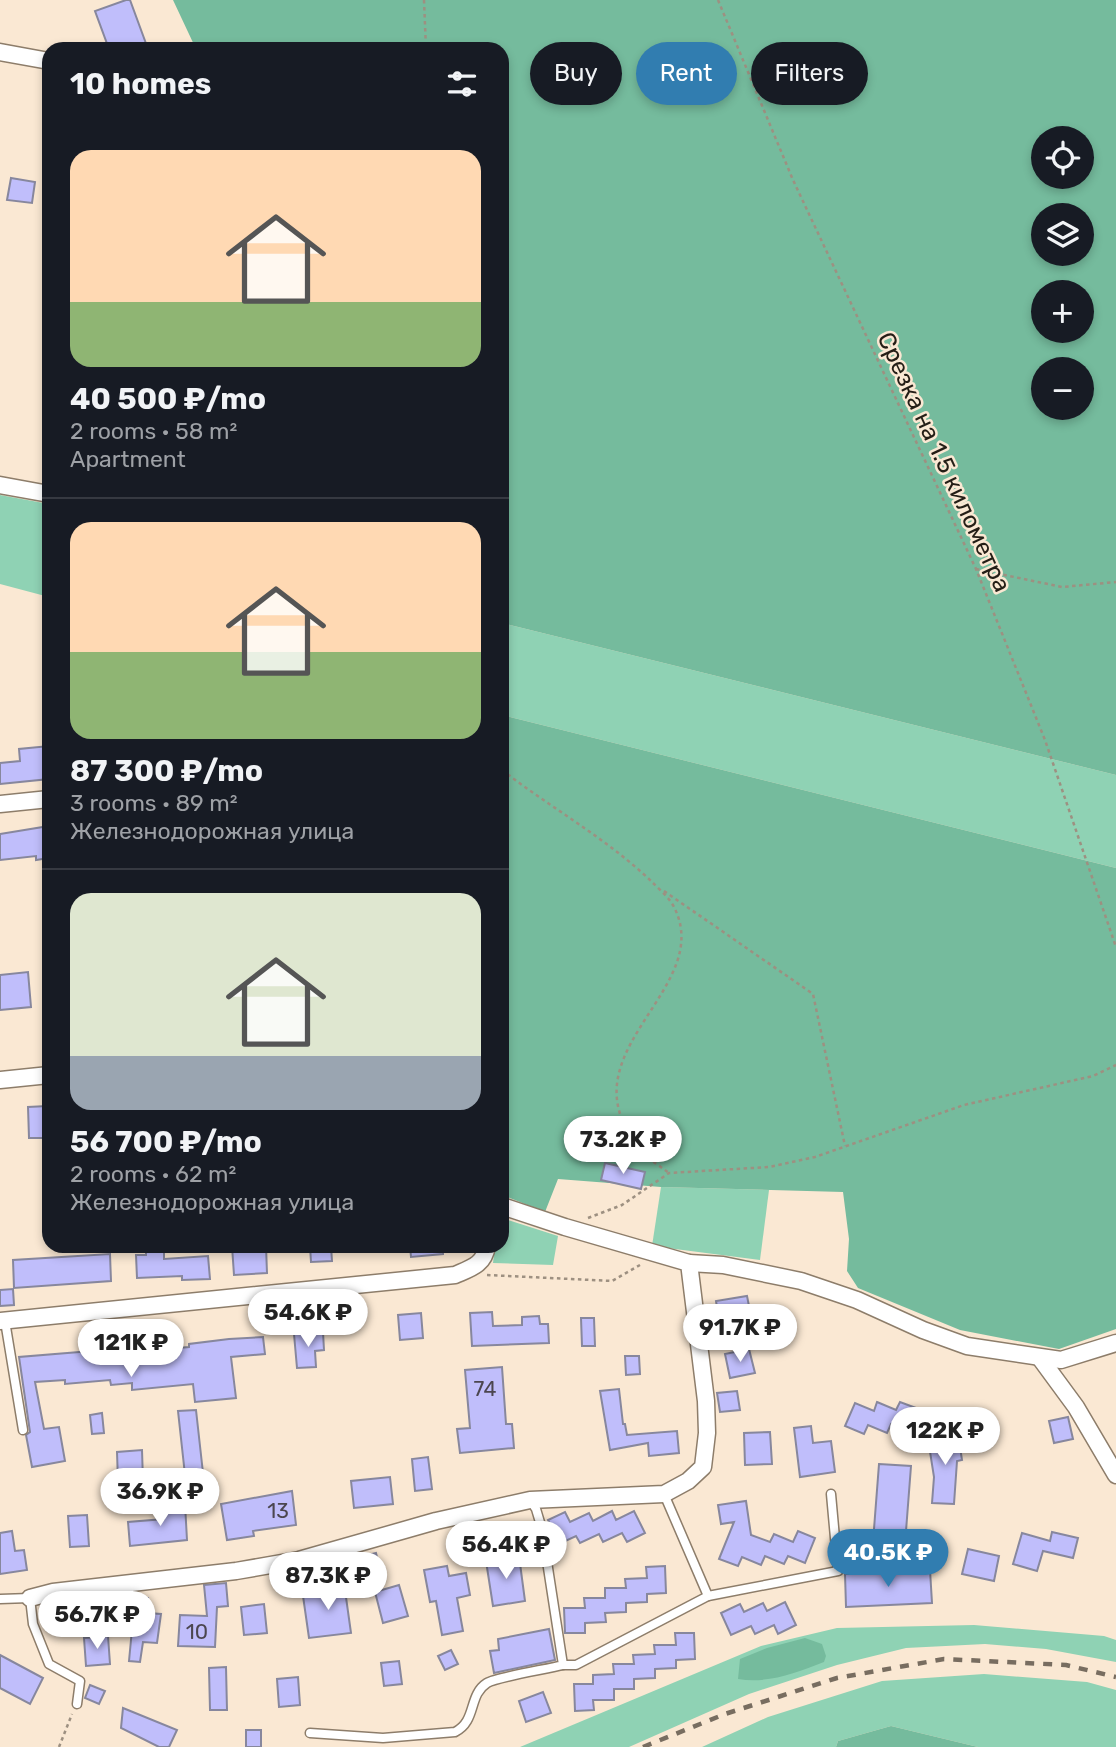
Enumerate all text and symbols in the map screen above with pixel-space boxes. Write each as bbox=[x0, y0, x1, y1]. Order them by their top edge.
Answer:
chip: Buy bbox=[530, 42, 622, 105]
chip: Rent bbox=[636, 42, 737, 105]
chip: Filters bbox=[751, 42, 868, 105]
icon: filters bbox=[443, 65, 481, 103]
text: 10 homes bbox=[70, 66, 211, 102]
map controls bbox=[1031, 126, 1094, 420]
button: locate bbox=[1031, 126, 1094, 189]
icon: home bbox=[213, 196, 339, 322]
button: layers bbox=[1031, 203, 1094, 266]
button: + bbox=[1031, 280, 1094, 343]
street label: Срезка на 1.5 километра bbox=[872, 328, 1016, 596]
button: − bbox=[1031, 357, 1094, 420]
text: 40 500 ₽/mo bbox=[70, 381, 266, 417]
text: 2 rooms · 58 m² bbox=[70, 417, 237, 445]
text: Apartment bbox=[70, 445, 186, 473]
icon: home bbox=[213, 568, 339, 694]
text: 87 300 ₽/mo bbox=[70, 753, 263, 789]
text: 3 rooms · 89 m² bbox=[70, 789, 238, 817]
text: Железнодорожная улица bbox=[70, 817, 354, 845]
icon: home bbox=[213, 939, 339, 1065]
pin: 73.2K ₽ bbox=[558, 1116, 688, 1176]
text: 56 700 ₽/mo bbox=[70, 1124, 262, 1160]
text: 73.2K ₽ bbox=[580, 1125, 666, 1153]
text: 2 rooms · 62 m² bbox=[70, 1160, 236, 1188]
text: Железнодорожная улица bbox=[70, 1188, 354, 1216]
pin: 54.6K ₽ bbox=[243, 1290, 373, 1349]
text: 54.6K ₽ bbox=[264, 1298, 352, 1326]
pin: 91.7K ₽ bbox=[675, 1304, 805, 1364]
text: 91.7K ₽ bbox=[699, 1313, 781, 1341]
pin: 121K ₽ bbox=[74, 1320, 188, 1379]
text: 121K ₽ bbox=[94, 1328, 168, 1356]
house number: 74 bbox=[473, 1376, 497, 1401]
pin: 122K ₽ bbox=[888, 1408, 1002, 1467]
text: 122K ₽ bbox=[906, 1416, 984, 1444]
pin: 36.9K ₽ bbox=[95, 1468, 225, 1528]
text: 36.9K ₽ bbox=[116, 1477, 204, 1505]
house number: 13 bbox=[267, 1498, 289, 1523]
pin: 56.4K ₽ bbox=[441, 1522, 571, 1581]
text: 56.4K ₽ bbox=[462, 1530, 550, 1558]
pin: 40.5K ₽ bbox=[823, 1530, 953, 1589]
text: 40.5K ₽ bbox=[843, 1538, 933, 1566]
pin: 87.3K ₽ bbox=[263, 1552, 393, 1612]
text: 87.3K ₽ bbox=[285, 1561, 371, 1589]
pin: 56.7K ₽ bbox=[32, 1592, 162, 1651]
text: 56.7K ₽ bbox=[54, 1600, 140, 1628]
house number: 10 bbox=[186, 1619, 208, 1644]

